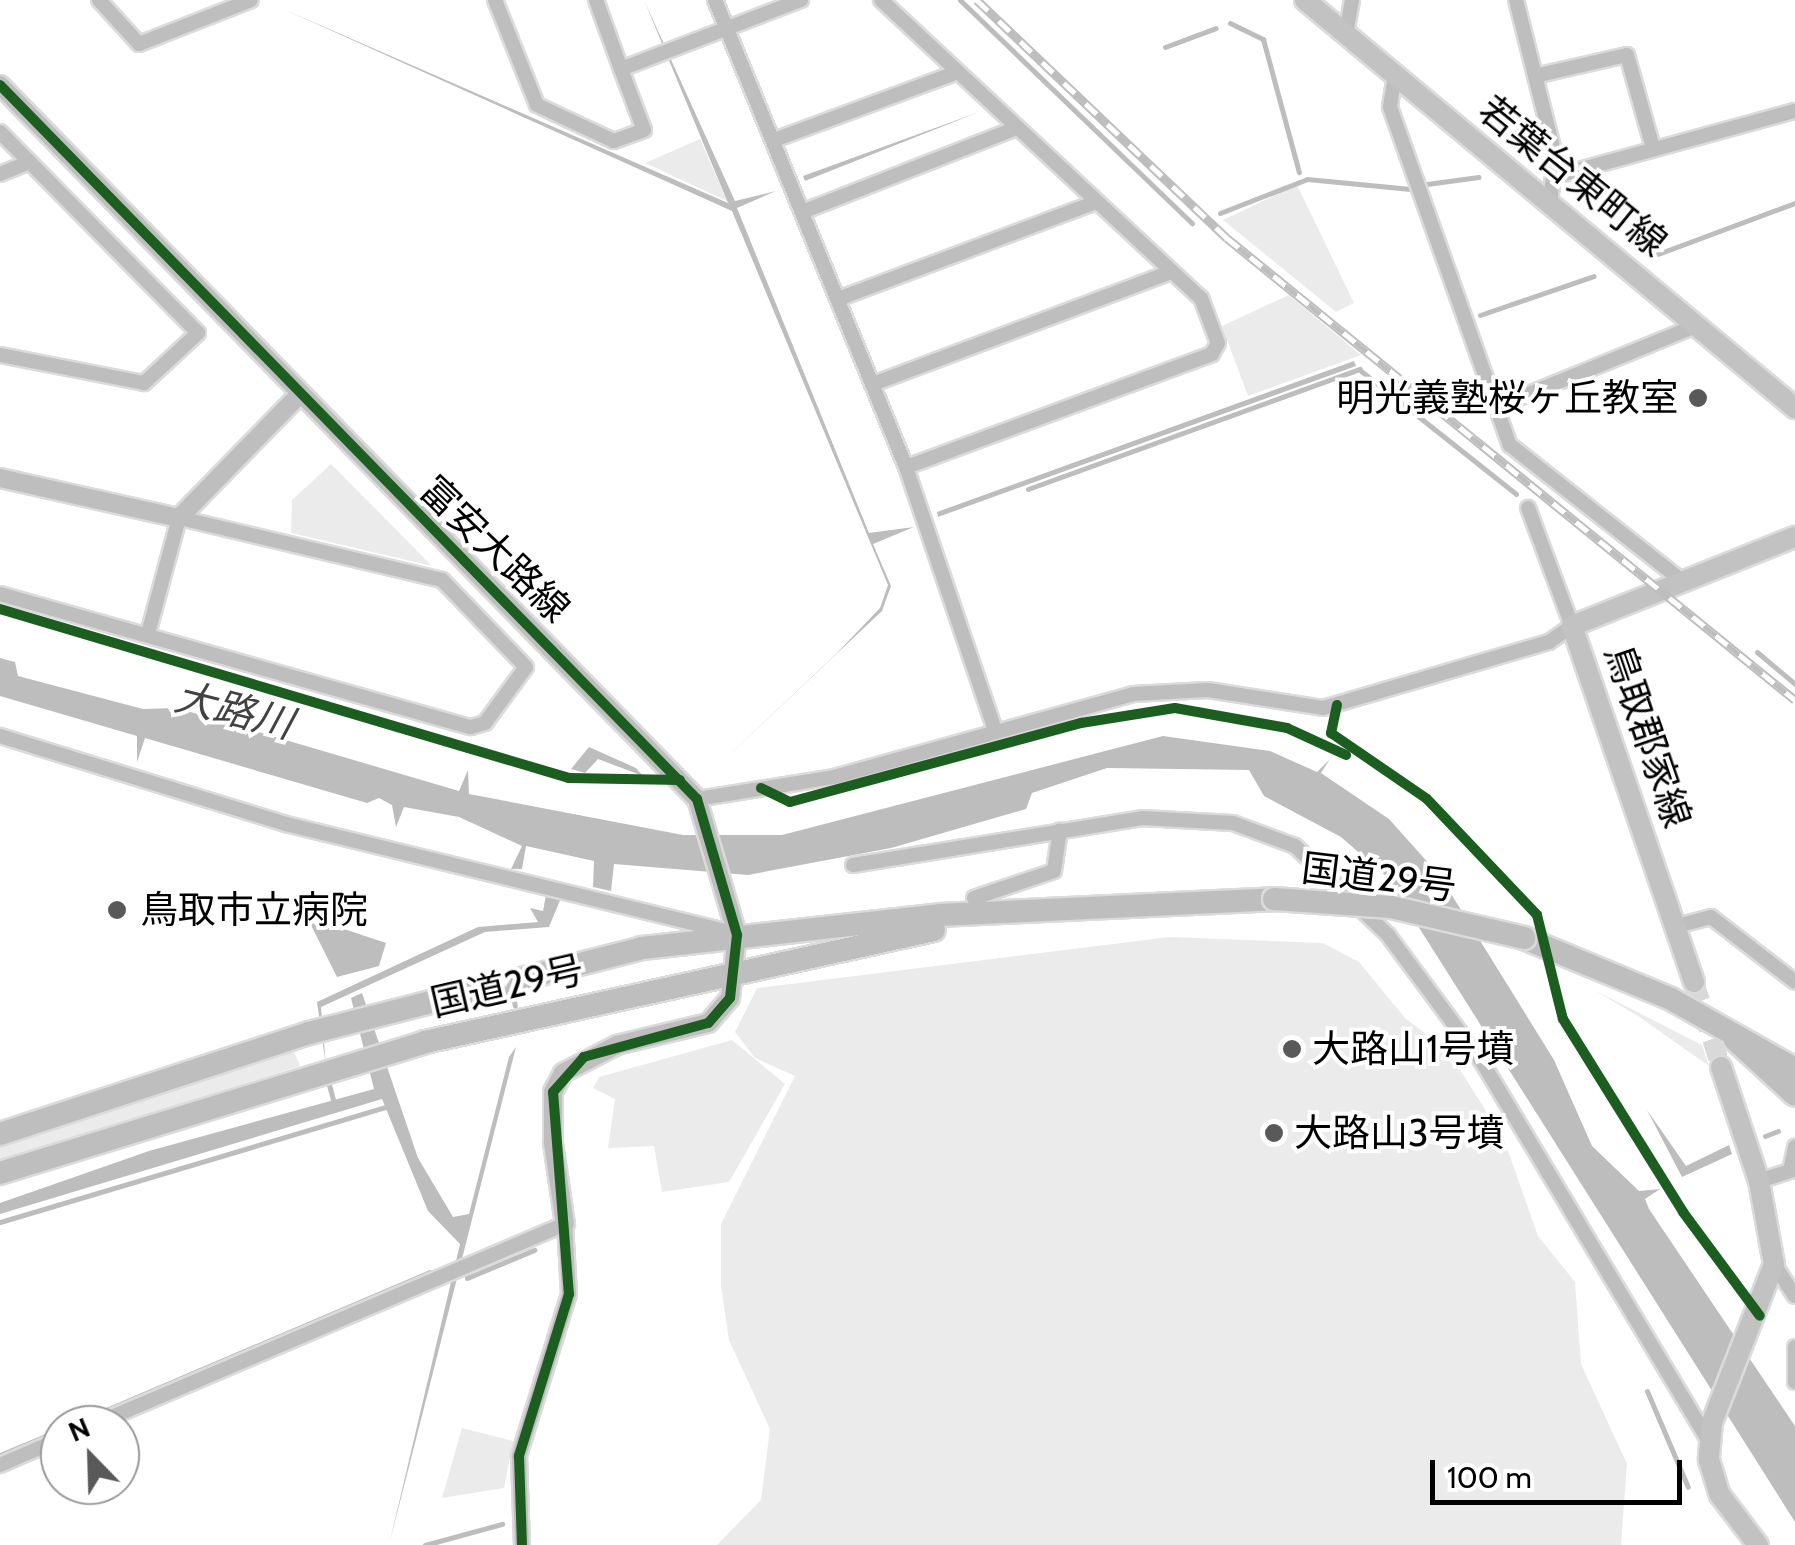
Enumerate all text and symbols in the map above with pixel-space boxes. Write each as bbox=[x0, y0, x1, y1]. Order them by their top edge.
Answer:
street label: 若葉台東町線 bbox=[1470, 87, 1676, 265]
place label: 明光義塾桜ヶ丘教室 bbox=[1336, 375, 1678, 421]
marker: 明光義塾桜ヶ丘教室 bbox=[1687, 387, 1709, 409]
street label: 富安大路線 bbox=[411, 467, 579, 631]
street label: 鳥取郡家線 bbox=[1596, 639, 1700, 833]
water label: 大路川 bbox=[170, 672, 298, 748]
street label: 国道29号 bbox=[1299, 845, 1459, 909]
place label: 鳥取市立病院 bbox=[140, 887, 368, 933]
marker: 鳥取市立病院 bbox=[104, 897, 130, 923]
street label: 国道29号 bbox=[426, 946, 588, 1026]
place label: 大路山1号墳 bbox=[1312, 1026, 1514, 1072]
marker: 大路山1号墳 bbox=[1281, 1038, 1303, 1060]
place label: 大路山3号墳 bbox=[1294, 1110, 1505, 1156]
marker: 大路山3号墳 bbox=[1263, 1122, 1285, 1144]
north arrow bbox=[40, 1405, 140, 1505]
text: N bbox=[63, 1410, 95, 1449]
scale bar bbox=[1435, 1440, 1688, 1502]
text: 100 m bbox=[1447, 1459, 1532, 1496]

